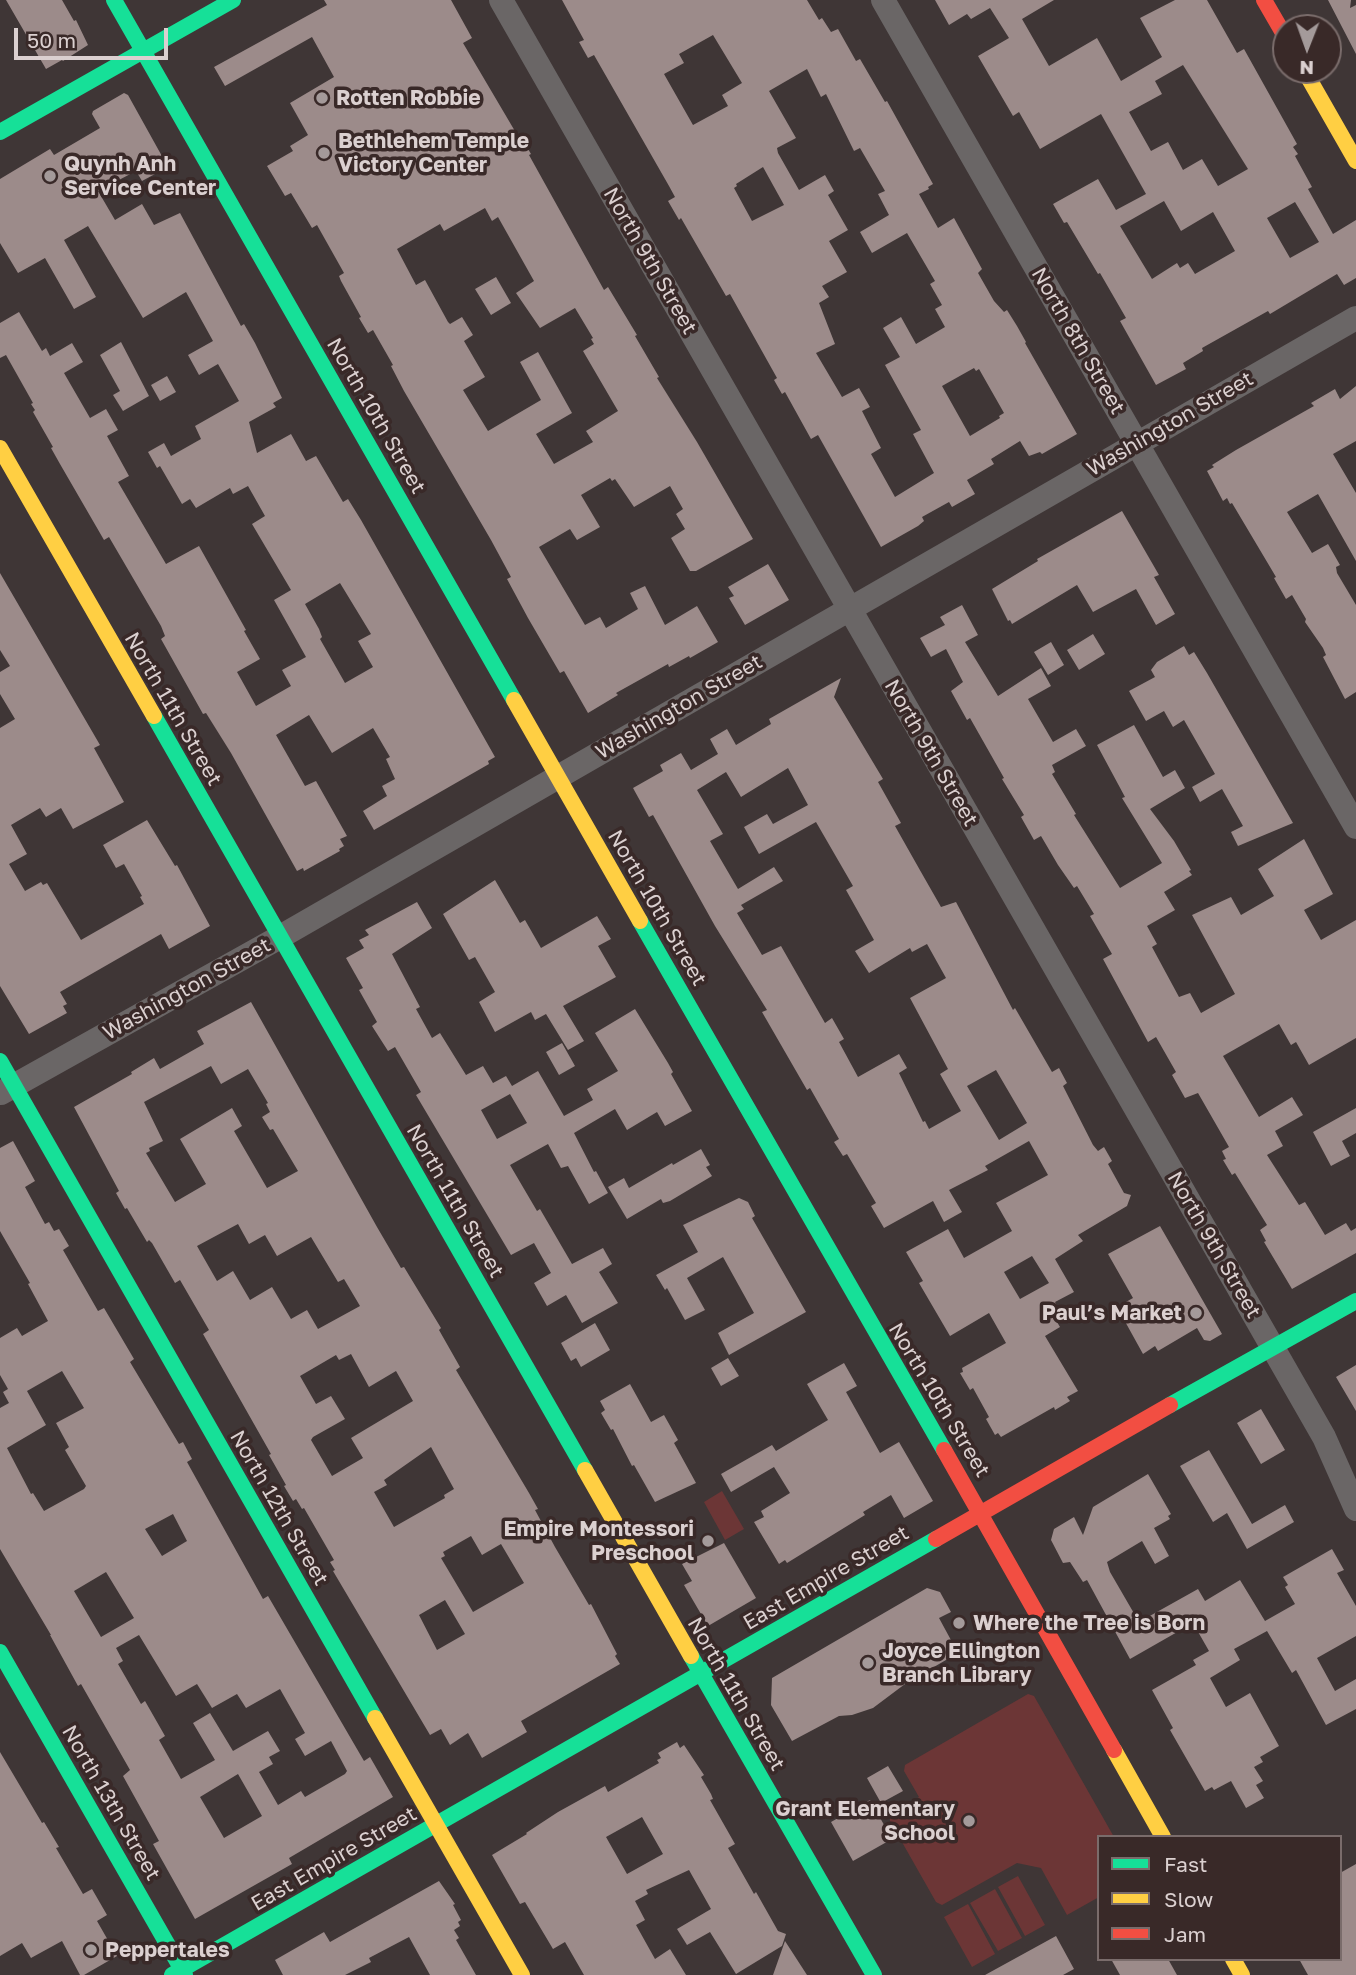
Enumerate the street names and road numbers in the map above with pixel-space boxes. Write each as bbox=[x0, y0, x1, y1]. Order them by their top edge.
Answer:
street label: North 9th Street bbox=[598, 183, 702, 339]
street label: North 8th Street bbox=[1026, 263, 1130, 419]
street label: North 10th Street bbox=[321, 334, 431, 498]
street label: Washington Street bbox=[1082, 366, 1258, 482]
street label: North 11th Street bbox=[119, 628, 227, 790]
street label: Washington Street bbox=[591, 649, 767, 765]
street label: North 9th Street bbox=[879, 675, 983, 831]
street label: North 10th Street bbox=[602, 826, 712, 990]
street label: Washington Street bbox=[99, 932, 275, 1046]
street label: North 11th Street bbox=[401, 1120, 509, 1282]
street label: North 9th Street bbox=[1162, 1167, 1266, 1323]
street label: North 10th Street bbox=[883, 1318, 995, 1482]
street label: North 12th Street bbox=[224, 1426, 334, 1590]
street label: East Empire Street bbox=[739, 1520, 913, 1636]
street label: North 11th Street bbox=[682, 1613, 790, 1775]
street label: North 13th Street bbox=[56, 1721, 166, 1885]
street label: East Empire Street bbox=[247, 1801, 421, 1917]

